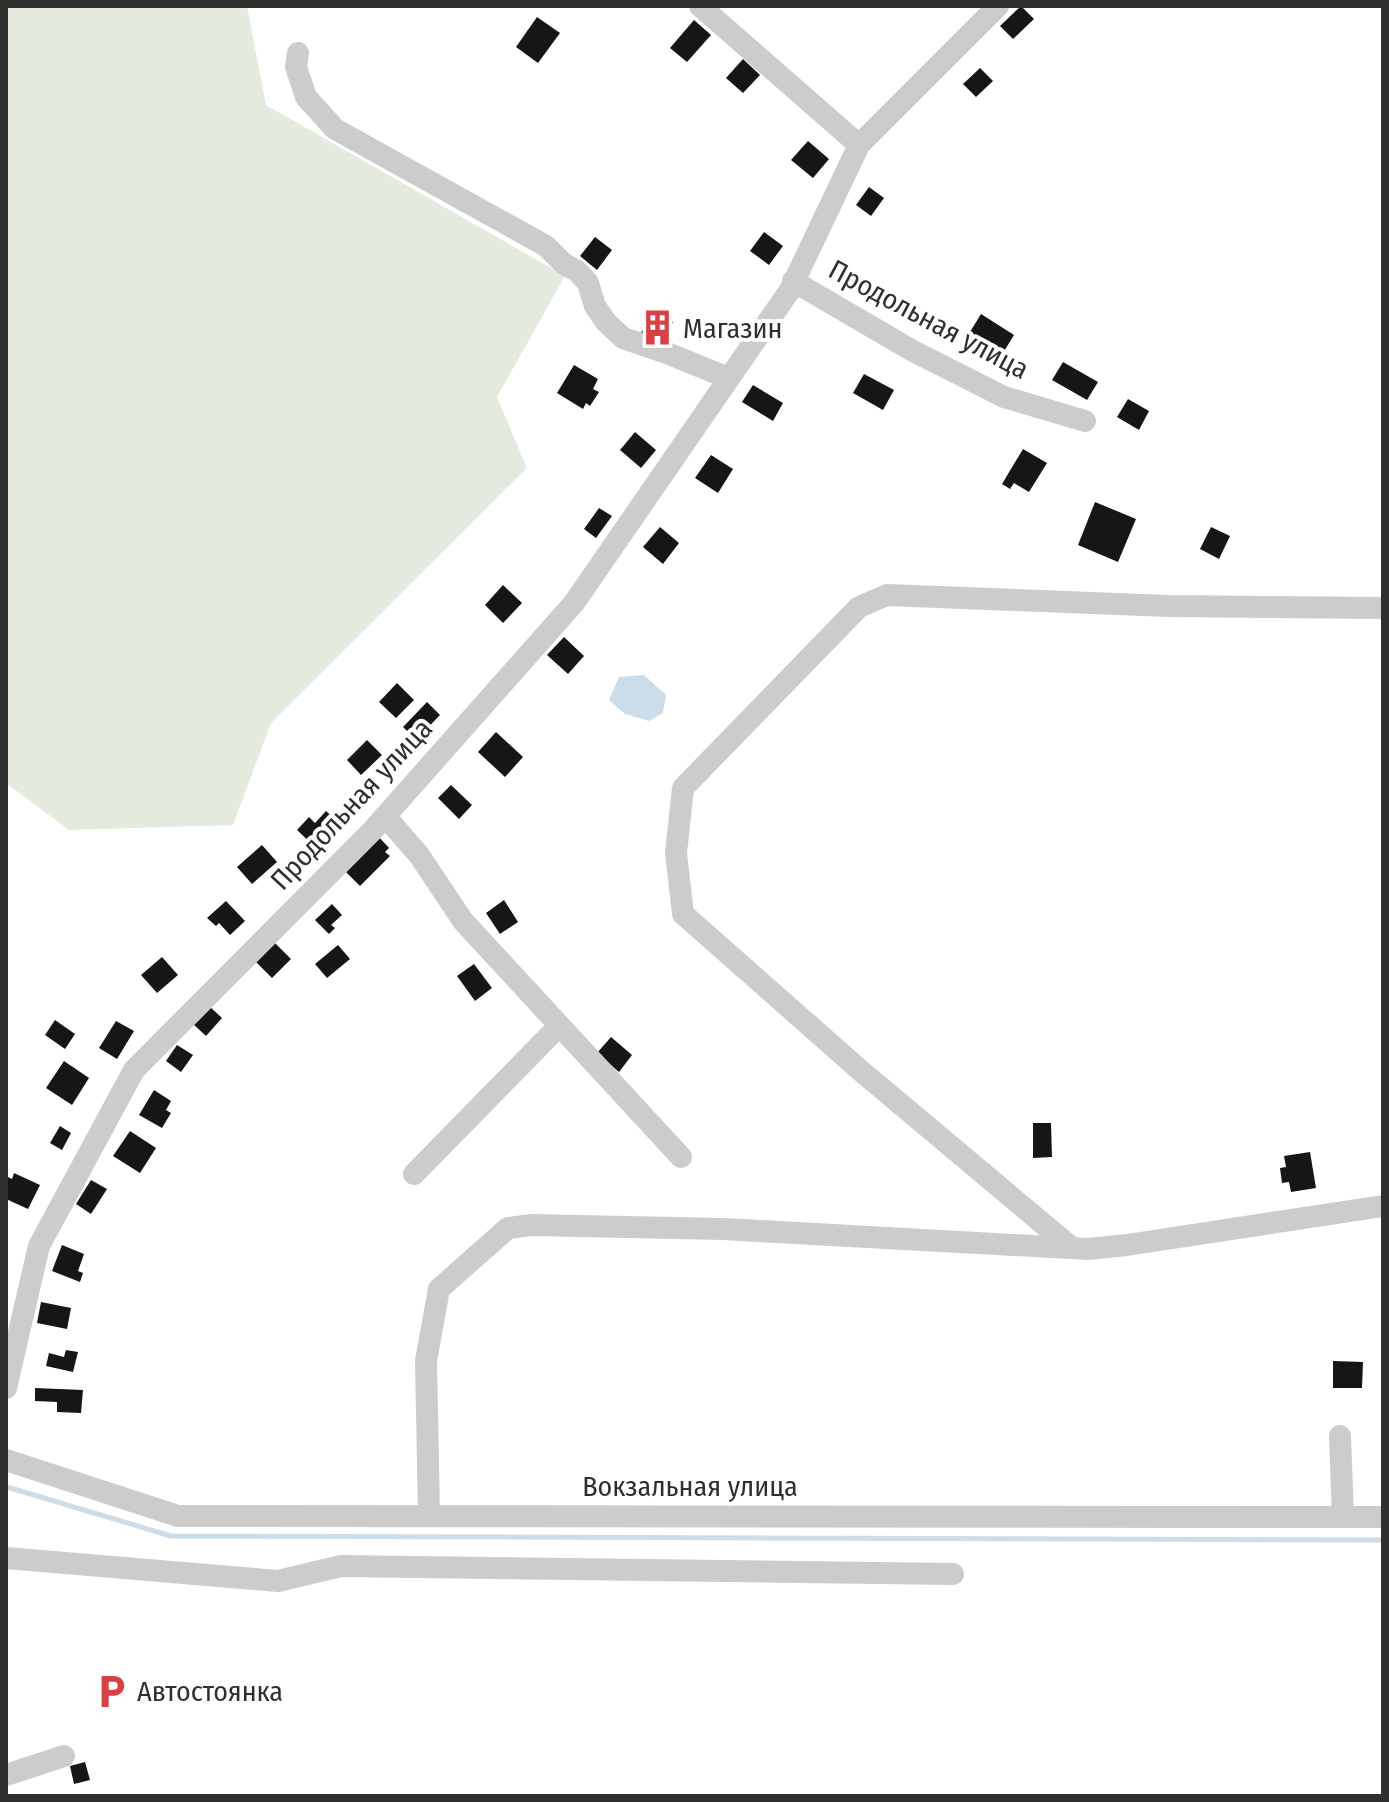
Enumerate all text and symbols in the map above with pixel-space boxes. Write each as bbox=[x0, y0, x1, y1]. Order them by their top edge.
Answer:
street label: Продольная улица bbox=[823, 253, 1034, 386]
building icon: Магазин bbox=[638, 309, 676, 347]
place label: Магазин bbox=[683, 312, 783, 345]
street label: Продольная улица bbox=[264, 712, 439, 897]
street label: Вокзальная улица bbox=[582, 1470, 798, 1503]
parking icon: Автостоянка bbox=[92, 1672, 130, 1710]
place label: Автостоянка bbox=[137, 1675, 283, 1708]

